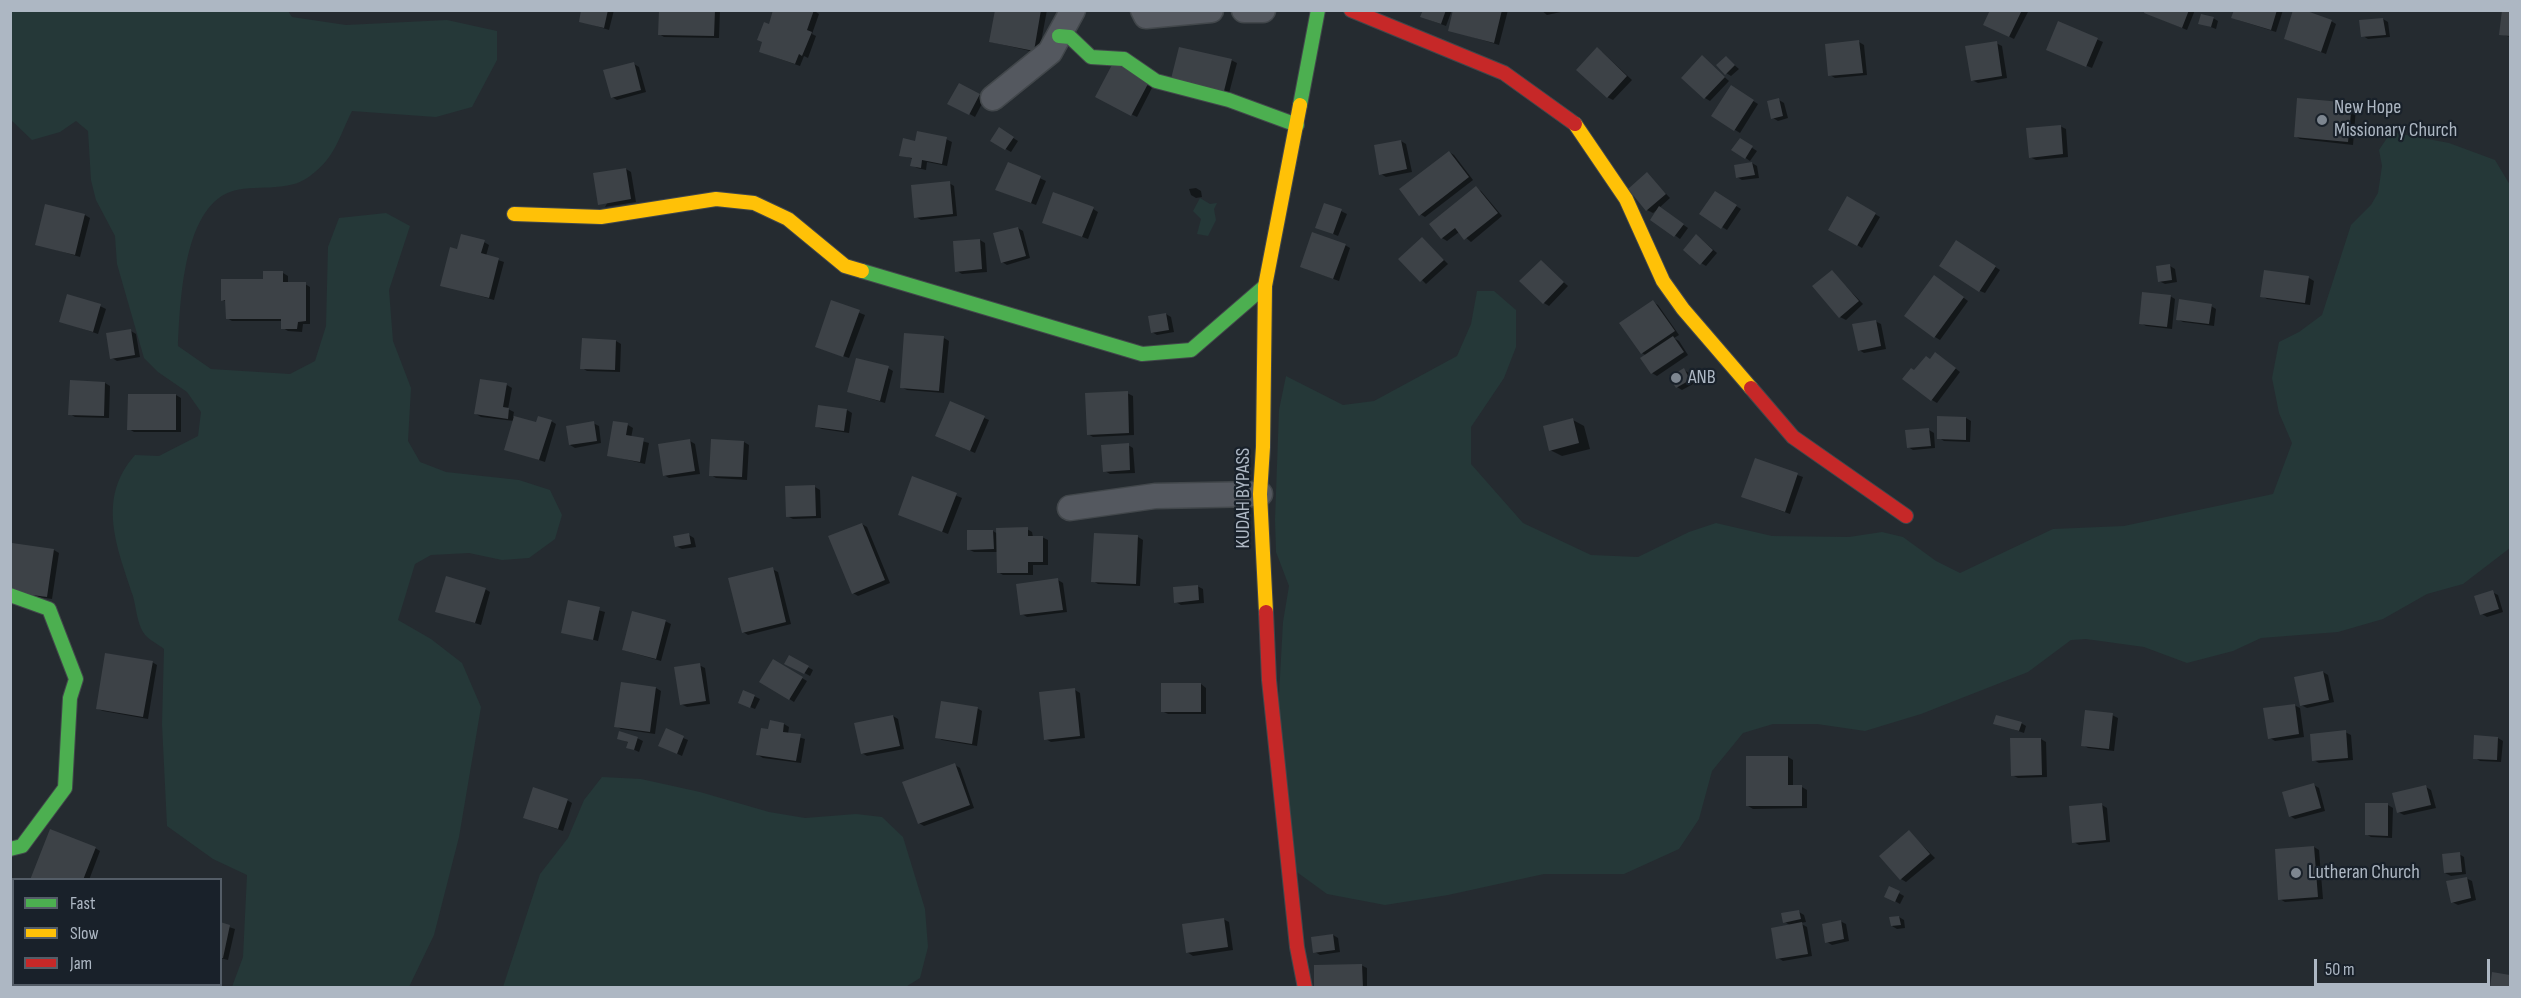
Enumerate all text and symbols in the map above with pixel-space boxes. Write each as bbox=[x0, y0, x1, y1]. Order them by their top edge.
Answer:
place label: New Hope Missionary Church bbox=[2334, 96, 2457, 143]
marker: New Hope Missionary Church bbox=[2315, 113, 2329, 127]
place label: ANB bbox=[1688, 366, 1716, 390]
marker: ANB bbox=[1669, 371, 1683, 385]
street label: KUDAH BYPASS bbox=[1232, 448, 1256, 548]
place label: Lutheran Church bbox=[2308, 861, 2420, 885]
marker: Lutheran Church bbox=[2289, 866, 2303, 880]
legend bbox=[12, 878, 222, 986]
text: Fast bbox=[70, 893, 95, 914]
text: Slow bbox=[70, 923, 99, 944]
scale bar bbox=[2317, 947, 2492, 985]
text: Jam bbox=[70, 953, 92, 974]
text: 50 m bbox=[2325, 959, 2355, 980]

